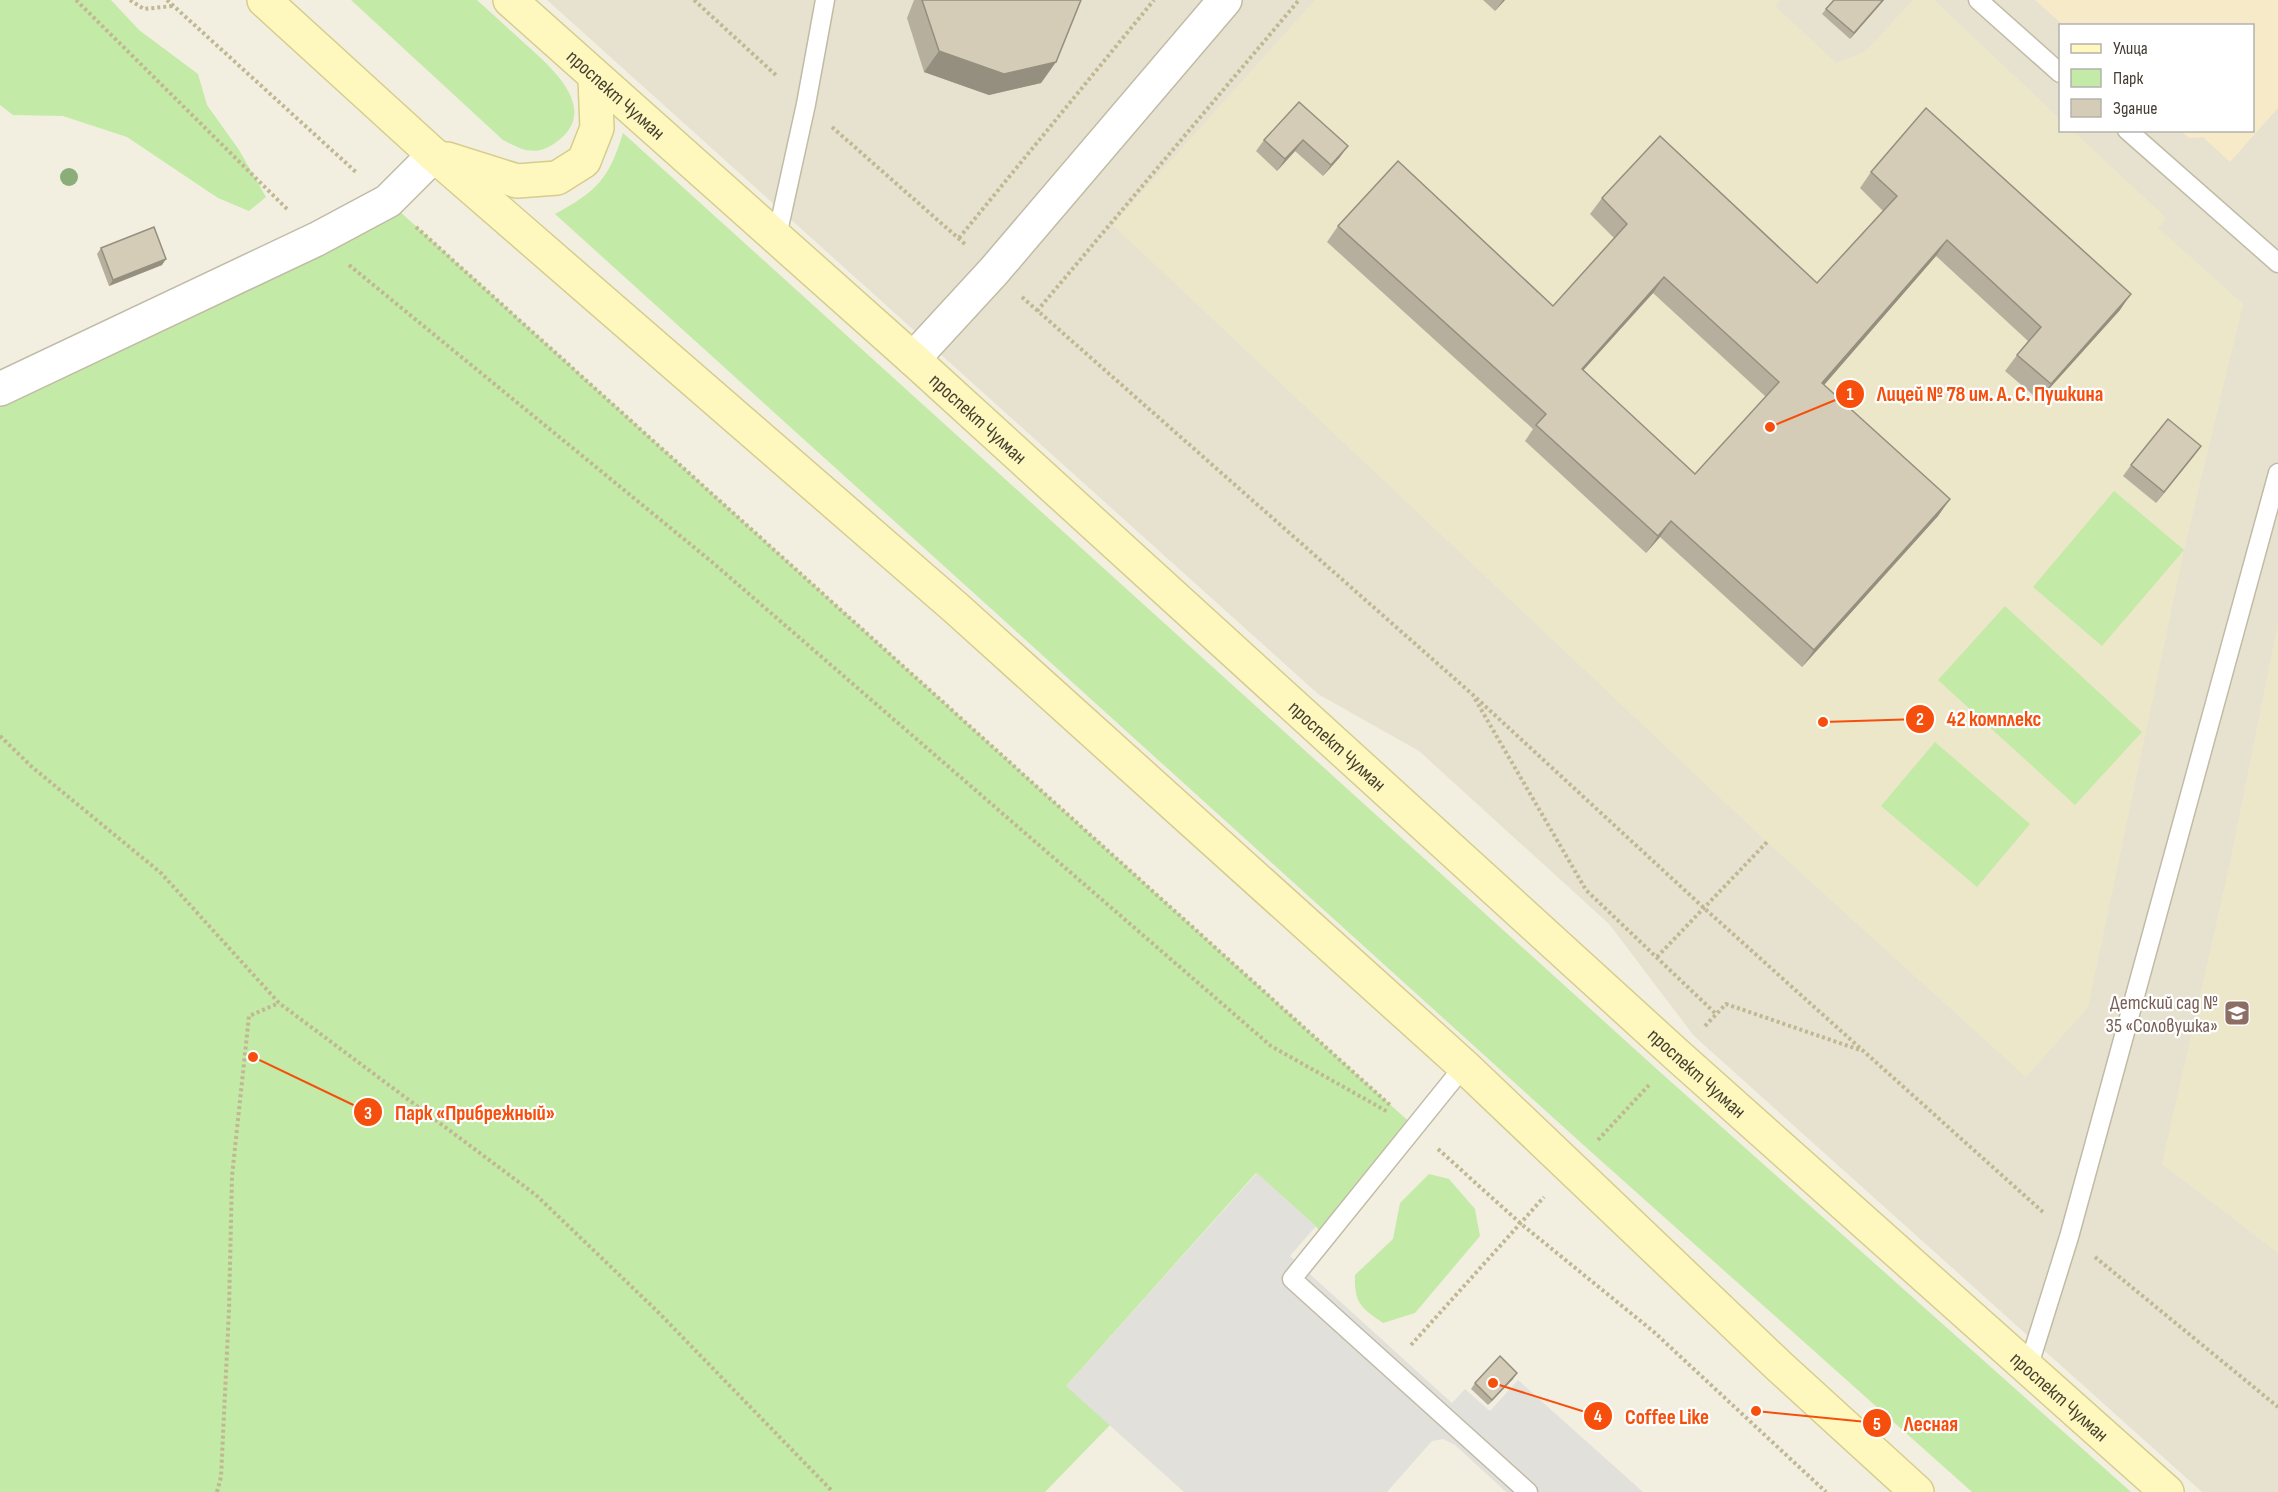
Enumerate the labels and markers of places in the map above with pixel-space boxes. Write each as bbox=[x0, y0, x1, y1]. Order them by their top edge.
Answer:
callout: Лицей № 78 им. А. С. Пушкина bbox=[1835, 375, 2115, 414]
callout: 42 комплекс bbox=[1905, 699, 2054, 738]
place label: Детский сад № 35 «Соловушка» bbox=[2106, 991, 2218, 1038]
school or university icon: Детский сад № 35 «Соловушка» bbox=[2222, 998, 2252, 1028]
callout: Парк «Прибрежный» bbox=[353, 1093, 567, 1132]
callout: Coffee Like bbox=[1583, 1397, 1721, 1436]
callout: Лесная bbox=[1862, 1404, 1970, 1443]

